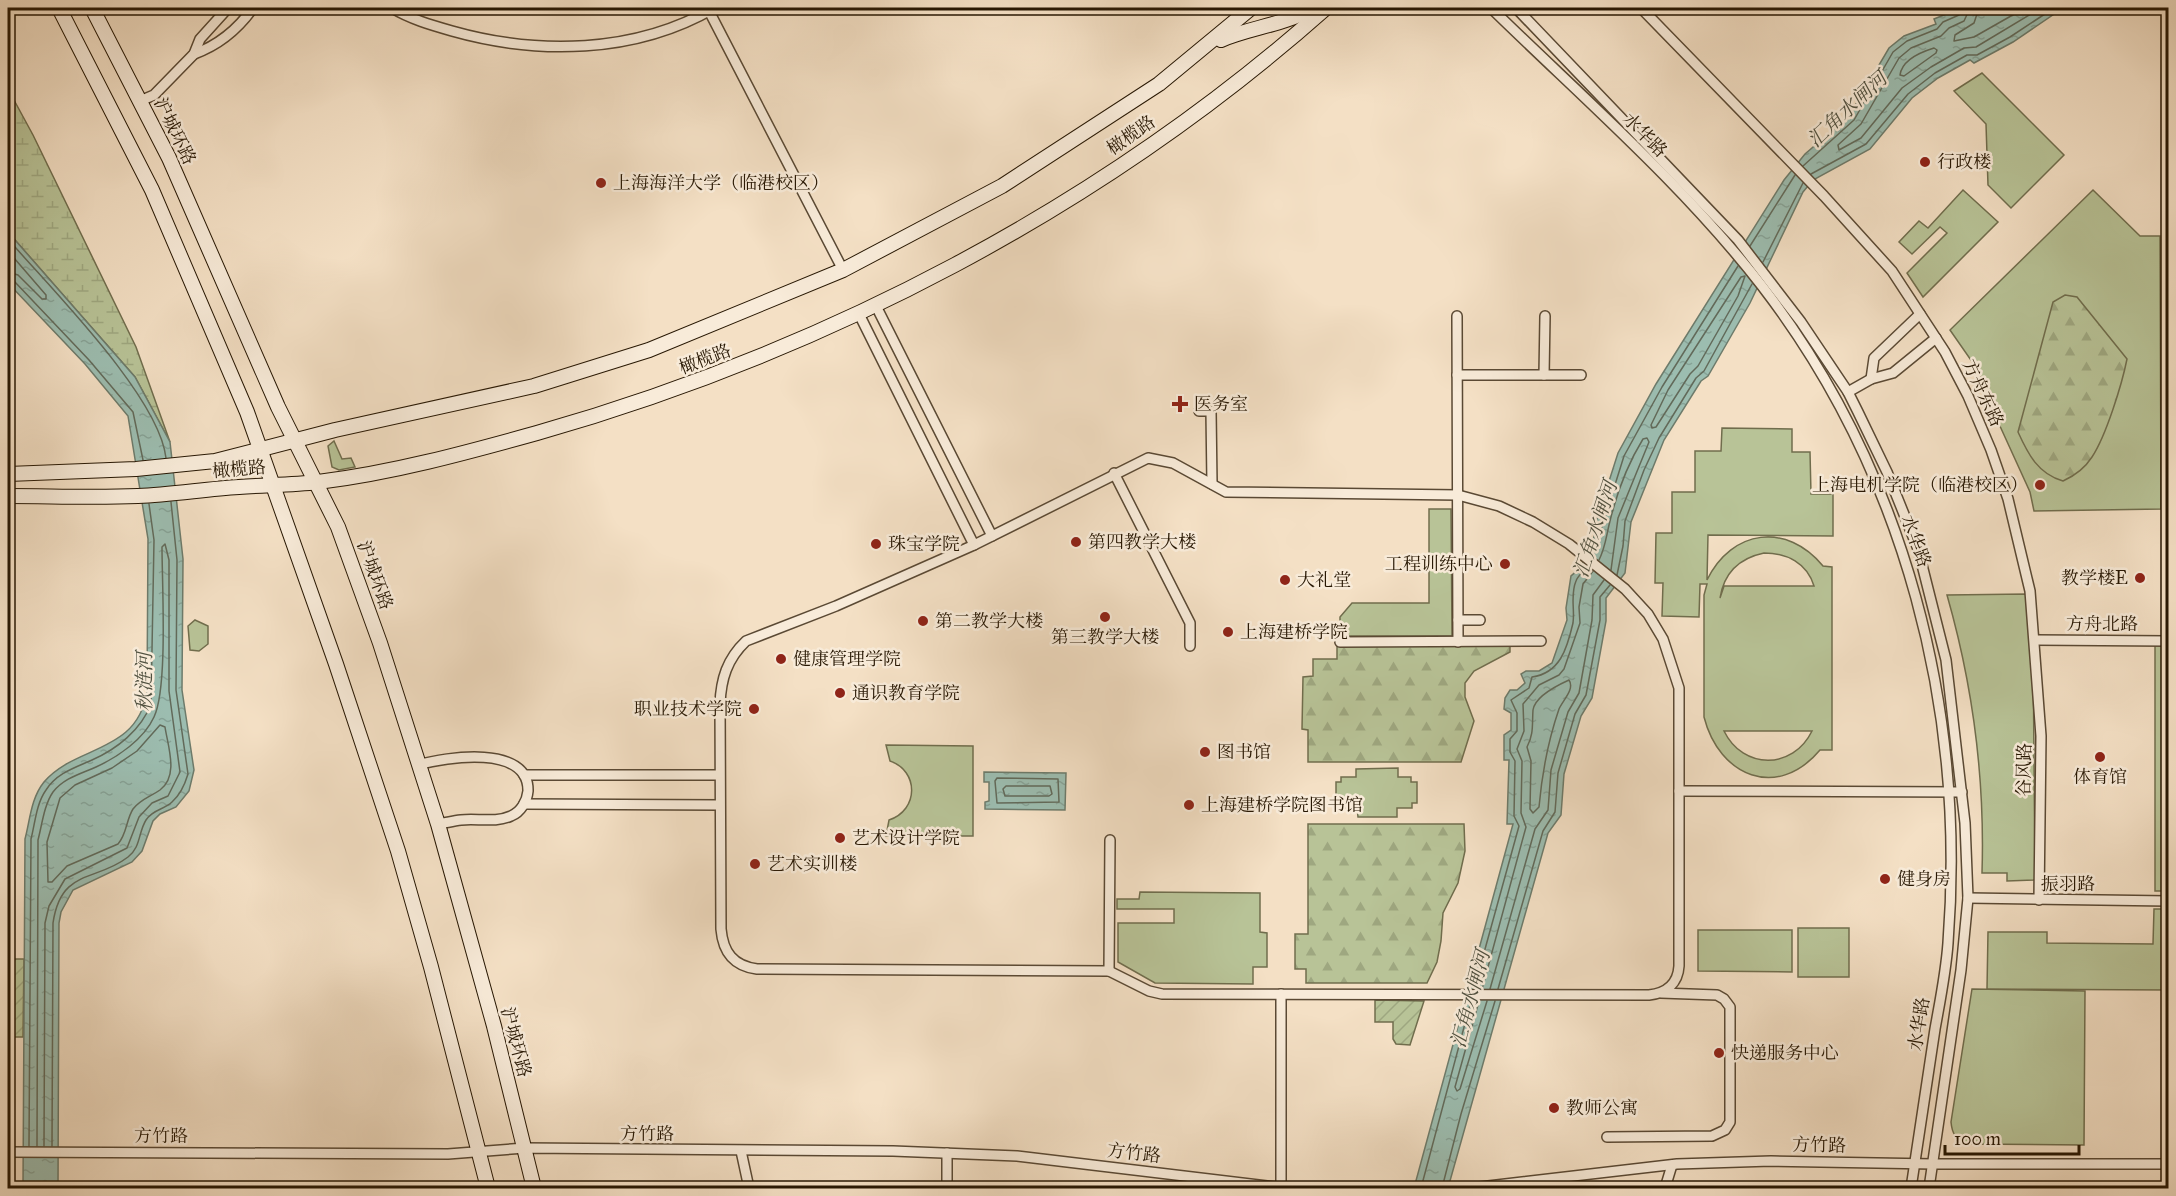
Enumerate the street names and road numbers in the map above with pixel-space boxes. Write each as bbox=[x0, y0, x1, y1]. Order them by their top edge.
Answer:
street label: 沪城环路 bbox=[149, 94, 201, 168]
street label: 水华路 bbox=[1618, 108, 1672, 162]
street label: 橄榄路 bbox=[1103, 111, 1159, 159]
street label: 橄榄路 bbox=[676, 339, 734, 379]
street label: 方舟东路 bbox=[1958, 356, 2008, 430]
street label: 橄榄路 bbox=[211, 456, 267, 482]
street label: 水华路 bbox=[1896, 512, 1936, 570]
street label: 沪城环路 bbox=[352, 537, 398, 613]
street label: 方舟北路 bbox=[2066, 613, 2138, 635]
street label: 谷风路 bbox=[2013, 743, 2035, 797]
street label: 振羽路 bbox=[2041, 873, 2095, 895]
street label: 水华路 bbox=[1904, 996, 1934, 1052]
street label: 沪城环路 bbox=[496, 1004, 536, 1080]
street label: 方竹路 bbox=[620, 1123, 674, 1145]
street label: 方竹路 bbox=[134, 1125, 188, 1147]
street label: 方竹路 bbox=[1792, 1134, 1846, 1156]
street label: 方竹路 bbox=[1106, 1139, 1162, 1167]

